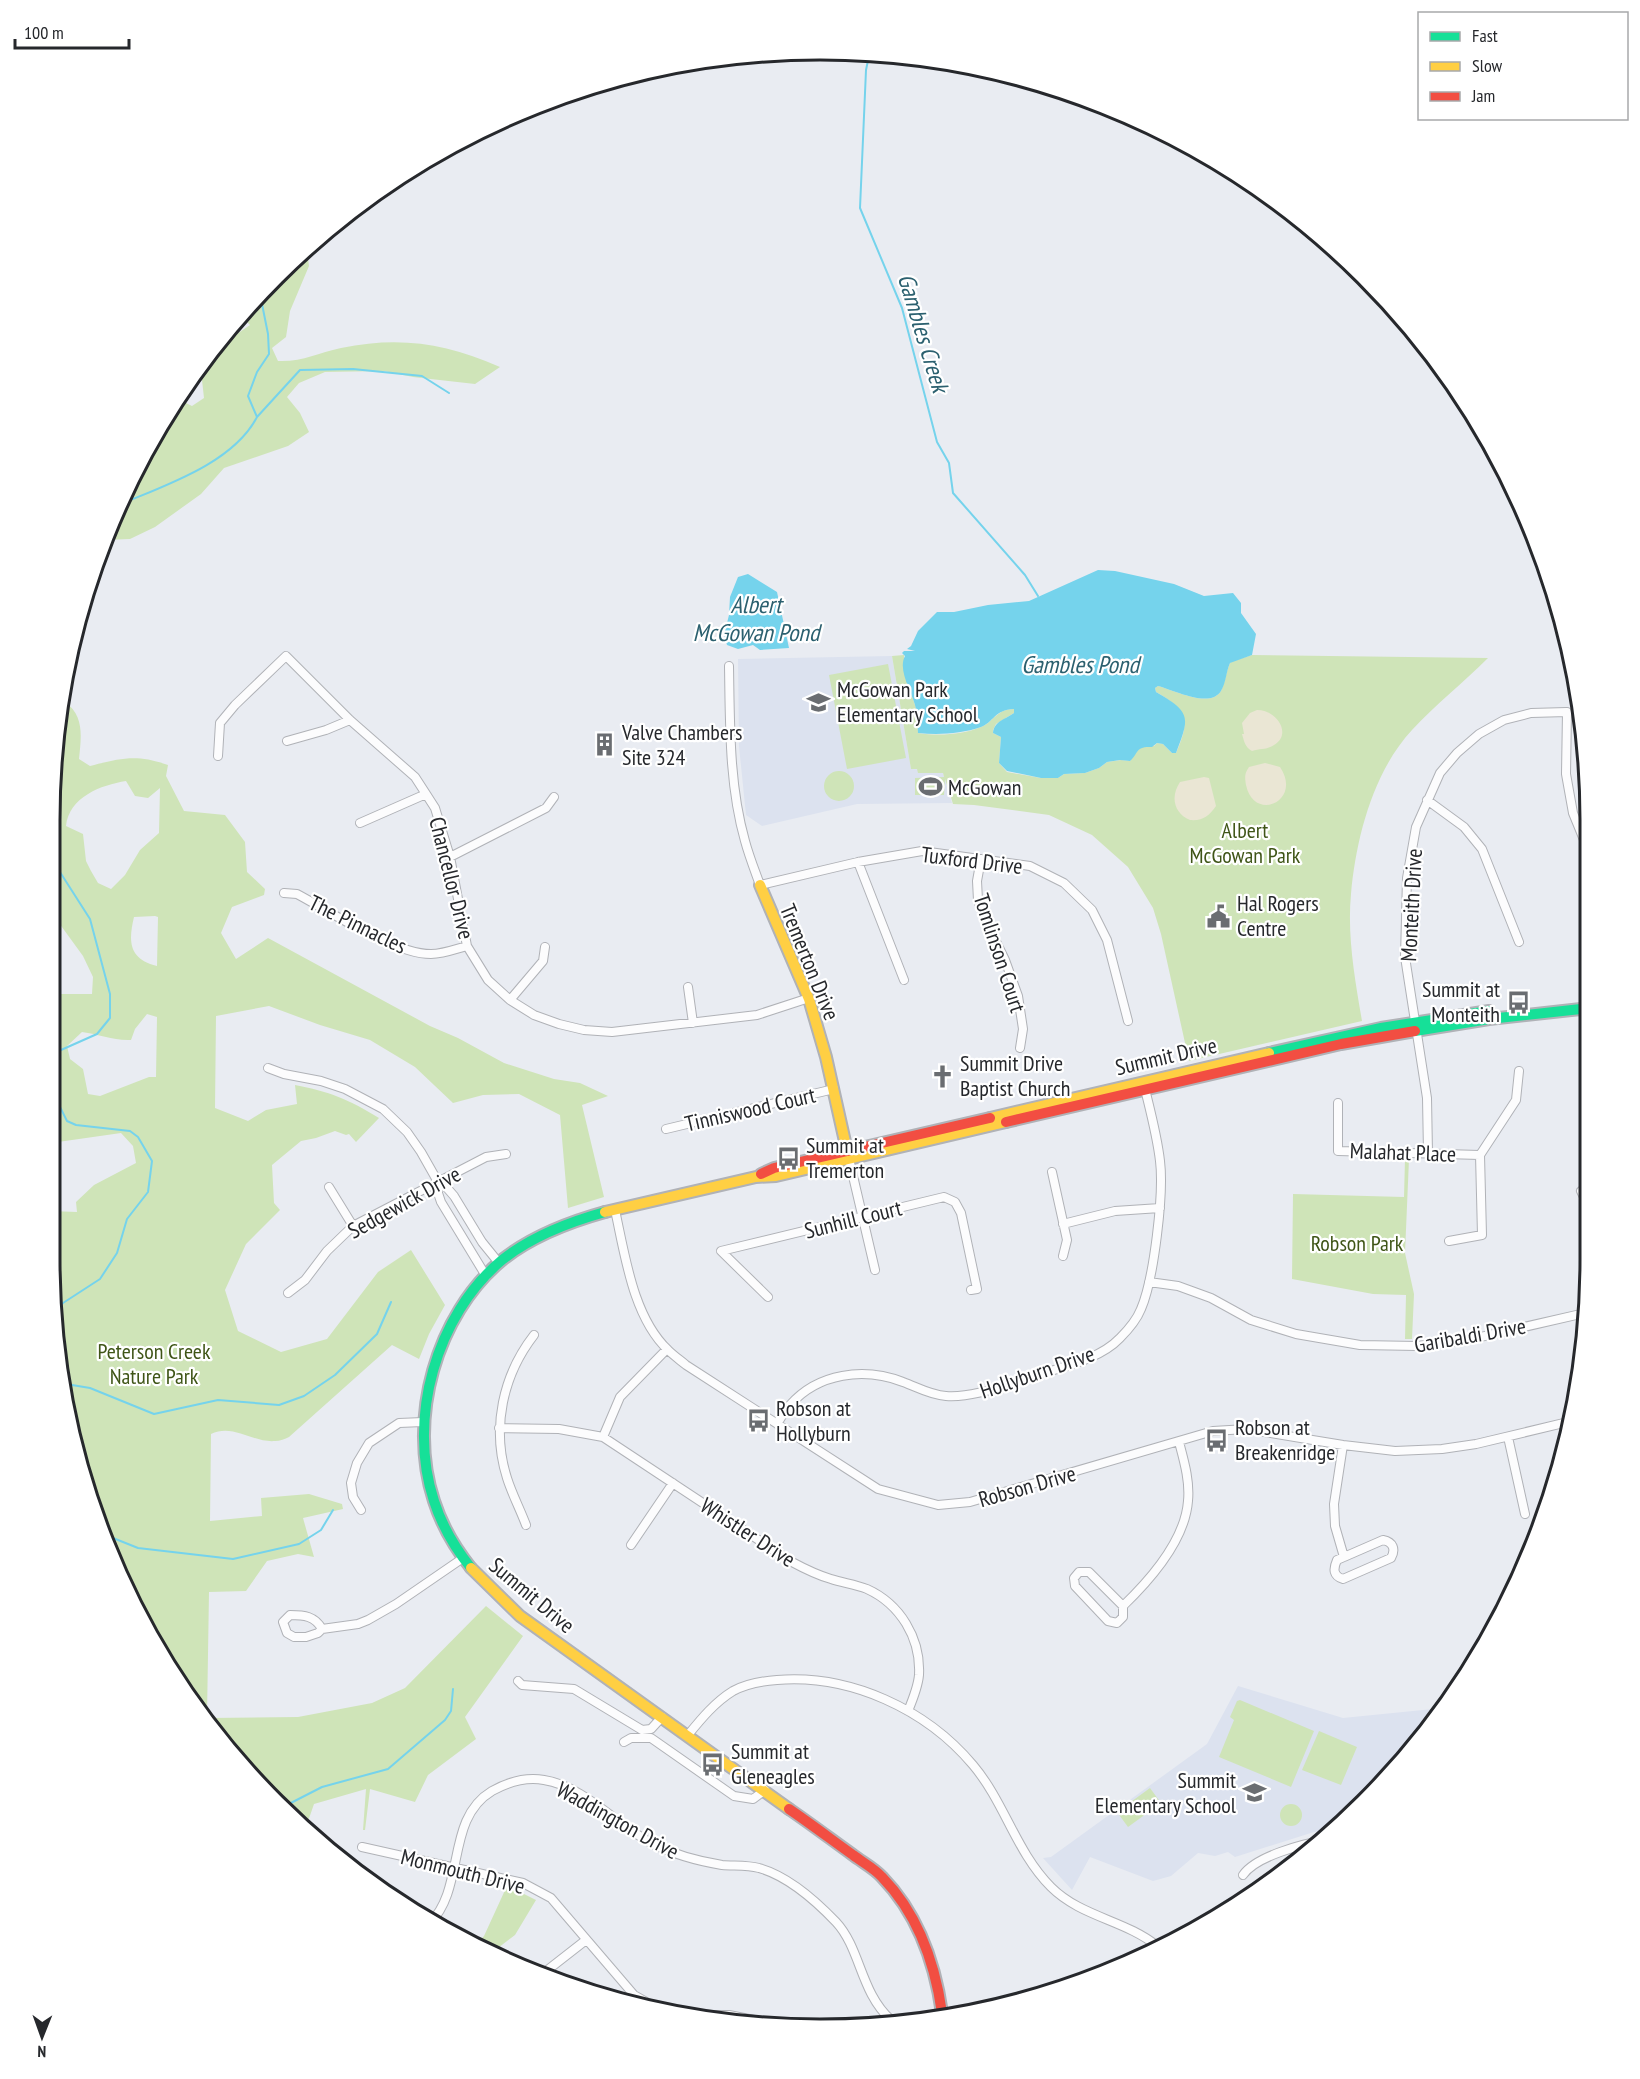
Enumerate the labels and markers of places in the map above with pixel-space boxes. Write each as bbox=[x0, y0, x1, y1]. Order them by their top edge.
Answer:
place label: McGowan Park Elementary School bbox=[837, 675, 979, 728]
school or university icon: McGowan Park Elementary School bbox=[806, 689, 832, 715]
place label: Valve Chambers Site 324 bbox=[621, 718, 742, 771]
building icon: Valve Chambers Site 324 bbox=[591, 732, 617, 758]
place label: McGowan bbox=[948, 773, 1021, 801]
sports icon: McGowan bbox=[917, 774, 943, 800]
place label: Hal Rogers Centre bbox=[1237, 889, 1319, 942]
public building icon: Hal Rogers Centre bbox=[1206, 903, 1232, 929]
place label: Summit at Monteith bbox=[1422, 975, 1500, 1028]
bus stop icon: Summit at Monteith bbox=[1505, 989, 1531, 1015]
place label: Summit Drive Baptist Church bbox=[960, 1049, 1071, 1102]
church icon: Summit Drive Baptist Church bbox=[929, 1063, 955, 1089]
place label: Summit at Tremerton bbox=[806, 1131, 884, 1184]
bus stop icon: Summit at Tremerton bbox=[775, 1145, 801, 1171]
place label: Robson at Hollyburn bbox=[776, 1394, 851, 1447]
bus stop icon: Robson at Hollyburn bbox=[745, 1408, 771, 1434]
place label: Robson at Breakenridge bbox=[1235, 1413, 1335, 1466]
bus stop icon: Robson at Breakenridge bbox=[1204, 1427, 1230, 1453]
place label: Summit at Gleneagles bbox=[731, 1737, 815, 1790]
bus stop icon: Summit at Gleneagles bbox=[700, 1751, 726, 1777]
place label: Summit Elementary School bbox=[1095, 1766, 1237, 1819]
school or university icon: Summit Elementary School bbox=[1241, 1780, 1267, 1806]

